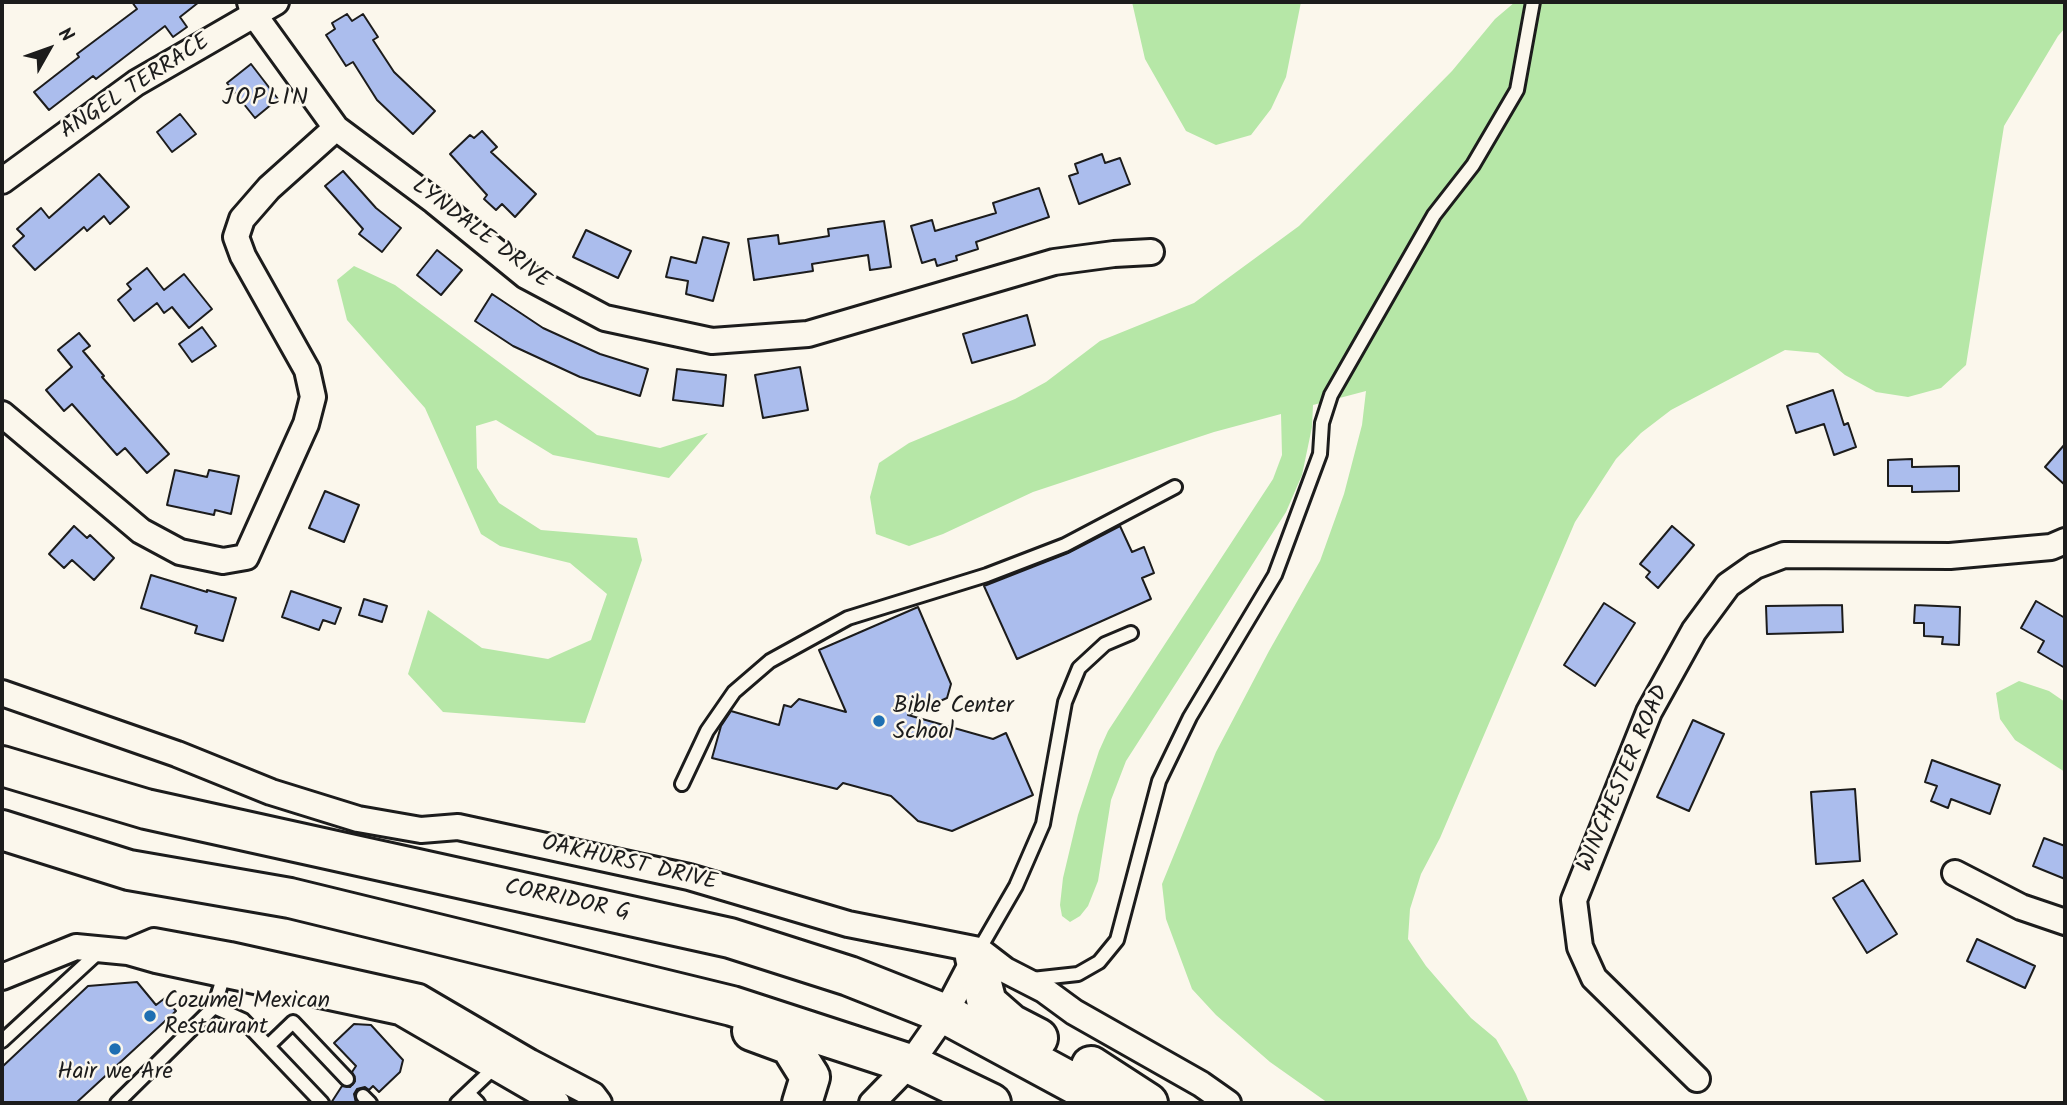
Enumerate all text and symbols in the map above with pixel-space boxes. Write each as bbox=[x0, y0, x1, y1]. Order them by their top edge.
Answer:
north arrow bbox=[14, 14, 84, 84]
street label: ANGEL TERRACE bbox=[56, 29, 216, 147]
district label: JOPLIN bbox=[223, 86, 309, 114]
street label: LYNDALE DRIVE bbox=[405, 174, 555, 296]
street label: WINCHESTER ROAD bbox=[1573, 681, 1677, 877]
place label: Bible Center School bbox=[893, 694, 1014, 748]
marker: Bible Center School bbox=[871, 713, 887, 729]
street label: OAKHURST DRIVE bbox=[539, 831, 719, 899]
street label: CORRIDOR G bbox=[502, 875, 632, 929]
place label: Cozumel Mexican Restaurant bbox=[164, 989, 330, 1043]
marker: Cozumel Mexican Restaurant bbox=[142, 1008, 158, 1024]
marker: Hair we Are bbox=[107, 1041, 123, 1057]
place label: Hair we Are bbox=[57, 1060, 173, 1088]

